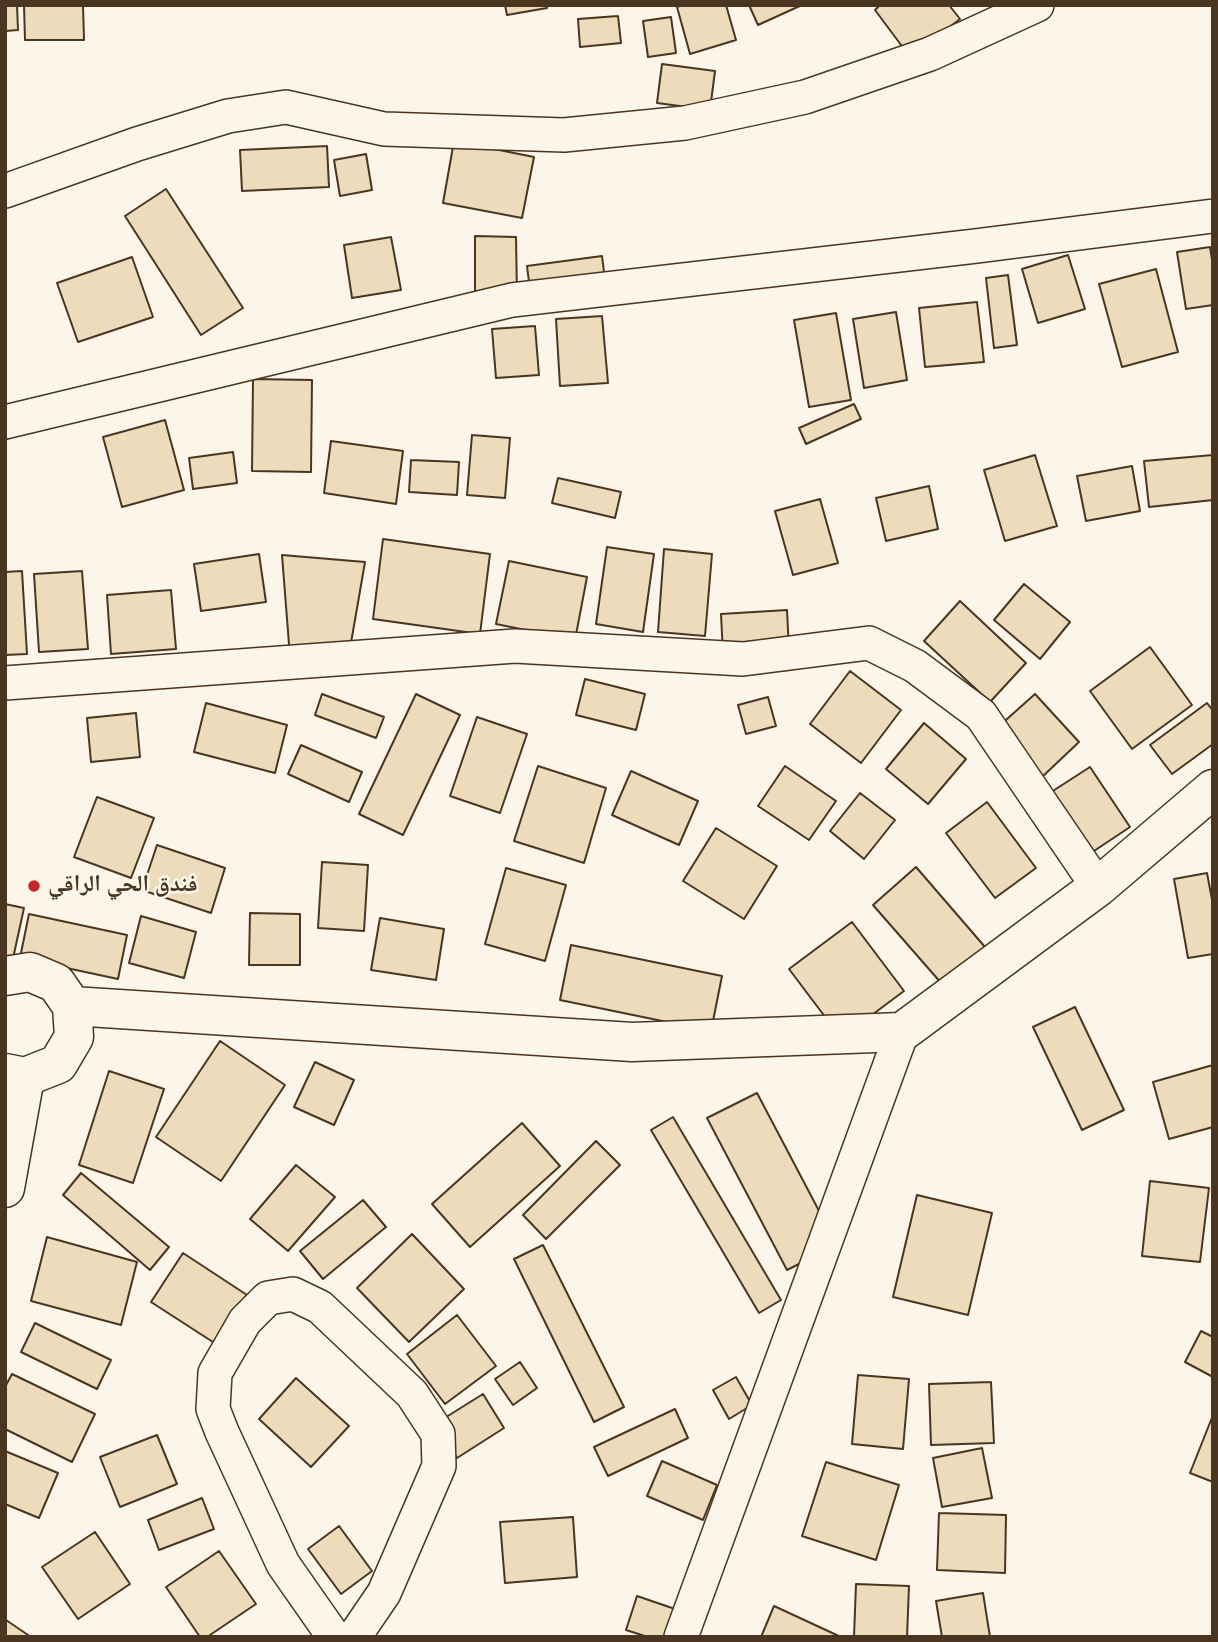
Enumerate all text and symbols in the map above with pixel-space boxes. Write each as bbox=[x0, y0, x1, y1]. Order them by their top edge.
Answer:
place label: فندق الحي الراقي bbox=[48, 872, 198, 900]
marker: فندق الحي الراقي bbox=[26, 878, 42, 894]

